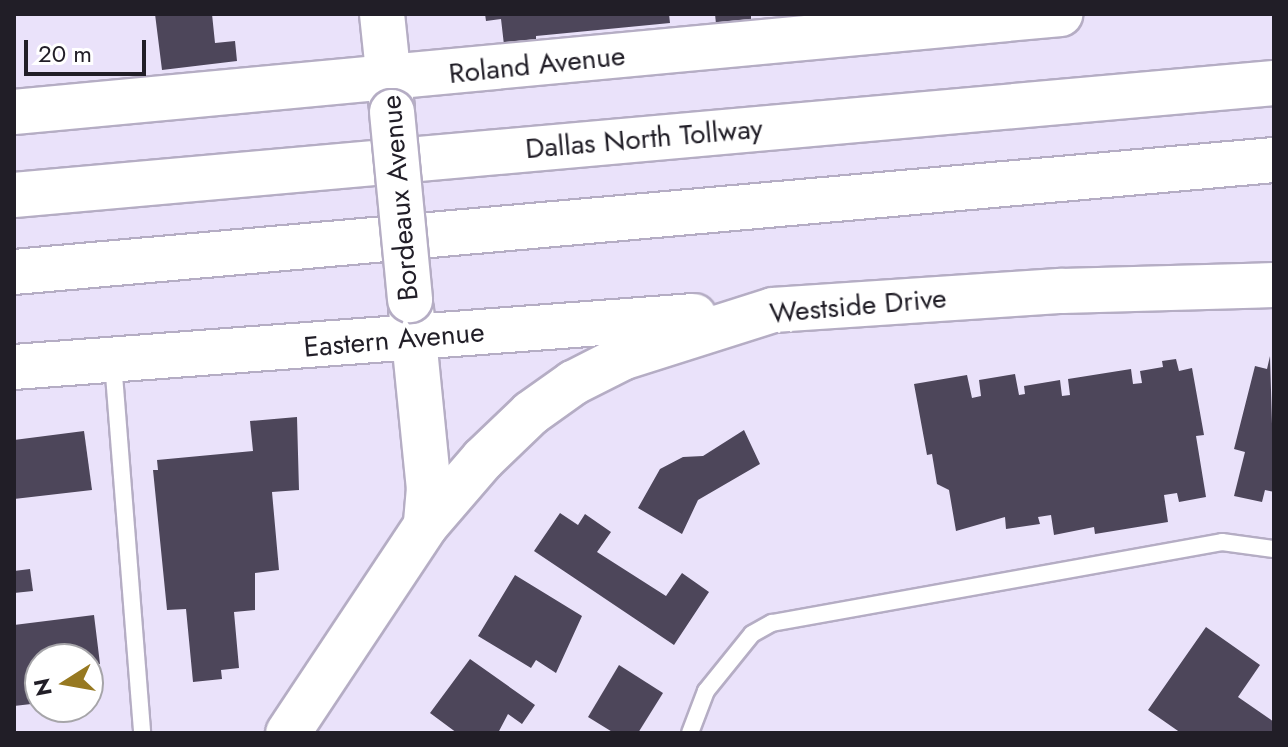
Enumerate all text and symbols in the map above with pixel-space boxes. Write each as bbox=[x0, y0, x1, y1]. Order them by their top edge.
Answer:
scale bar bbox=[28, 24, 150, 74]
text: 20 m bbox=[38, 36, 92, 71]
street label: Roland Avenue bbox=[447, 39, 627, 91]
street label: Bordeaux Avenue bbox=[374, 94, 426, 302]
street label: Dallas North Tollway bbox=[524, 112, 764, 166]
street label: Westside Drive bbox=[768, 282, 948, 330]
street label: Eastern Avenue bbox=[302, 315, 486, 365]
north arrow bbox=[24, 643, 104, 723]
text: N bbox=[25, 676, 60, 699]

